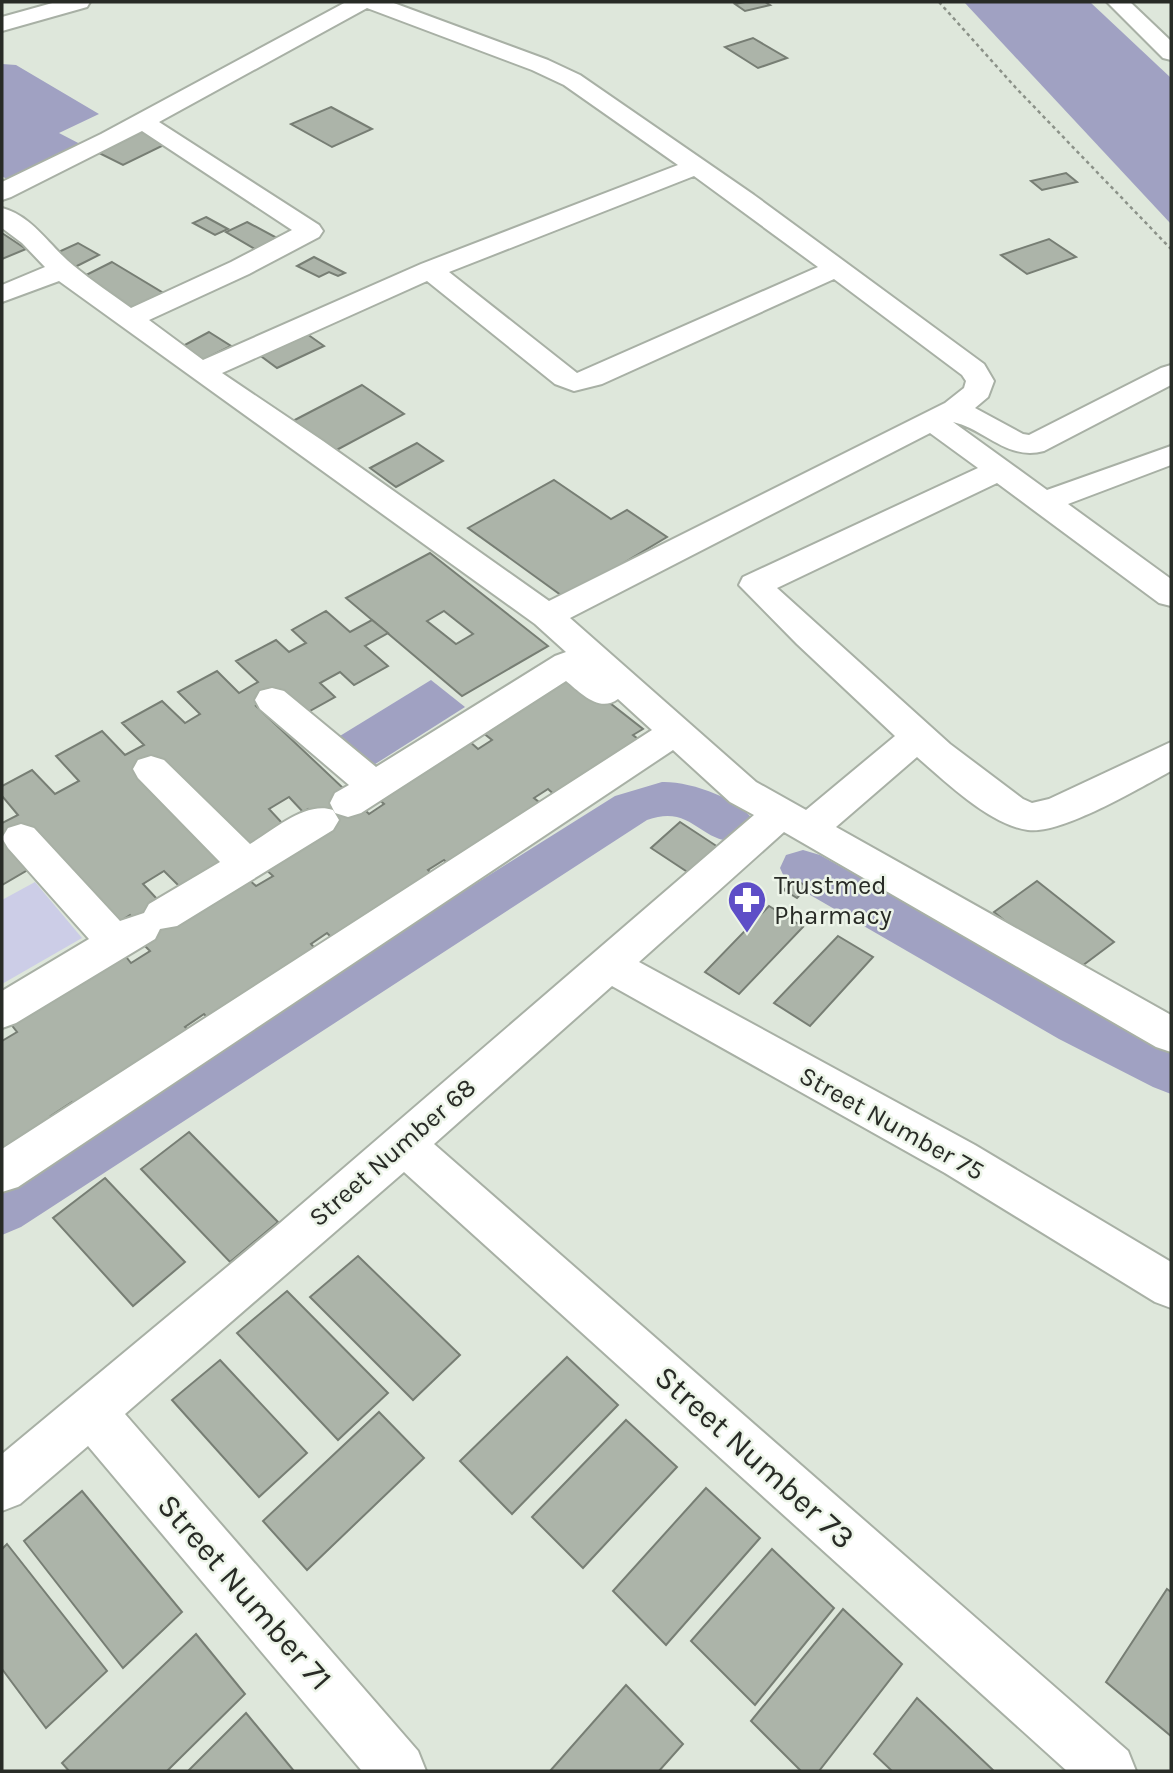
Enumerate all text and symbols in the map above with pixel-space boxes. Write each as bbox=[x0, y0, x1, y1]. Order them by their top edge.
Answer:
place label: Trustmed Pharmacy bbox=[774, 870, 892, 931]
pharmacy icon: Trustmed Pharmacy bbox=[726, 879, 768, 934]
street label: Street Number 75 bbox=[794, 1060, 990, 1187]
street label: Street Number 68 bbox=[303, 1072, 482, 1233]
street label: Street Number 73 bbox=[647, 1358, 862, 1556]
street label: Street Number 71 bbox=[150, 1487, 340, 1698]

